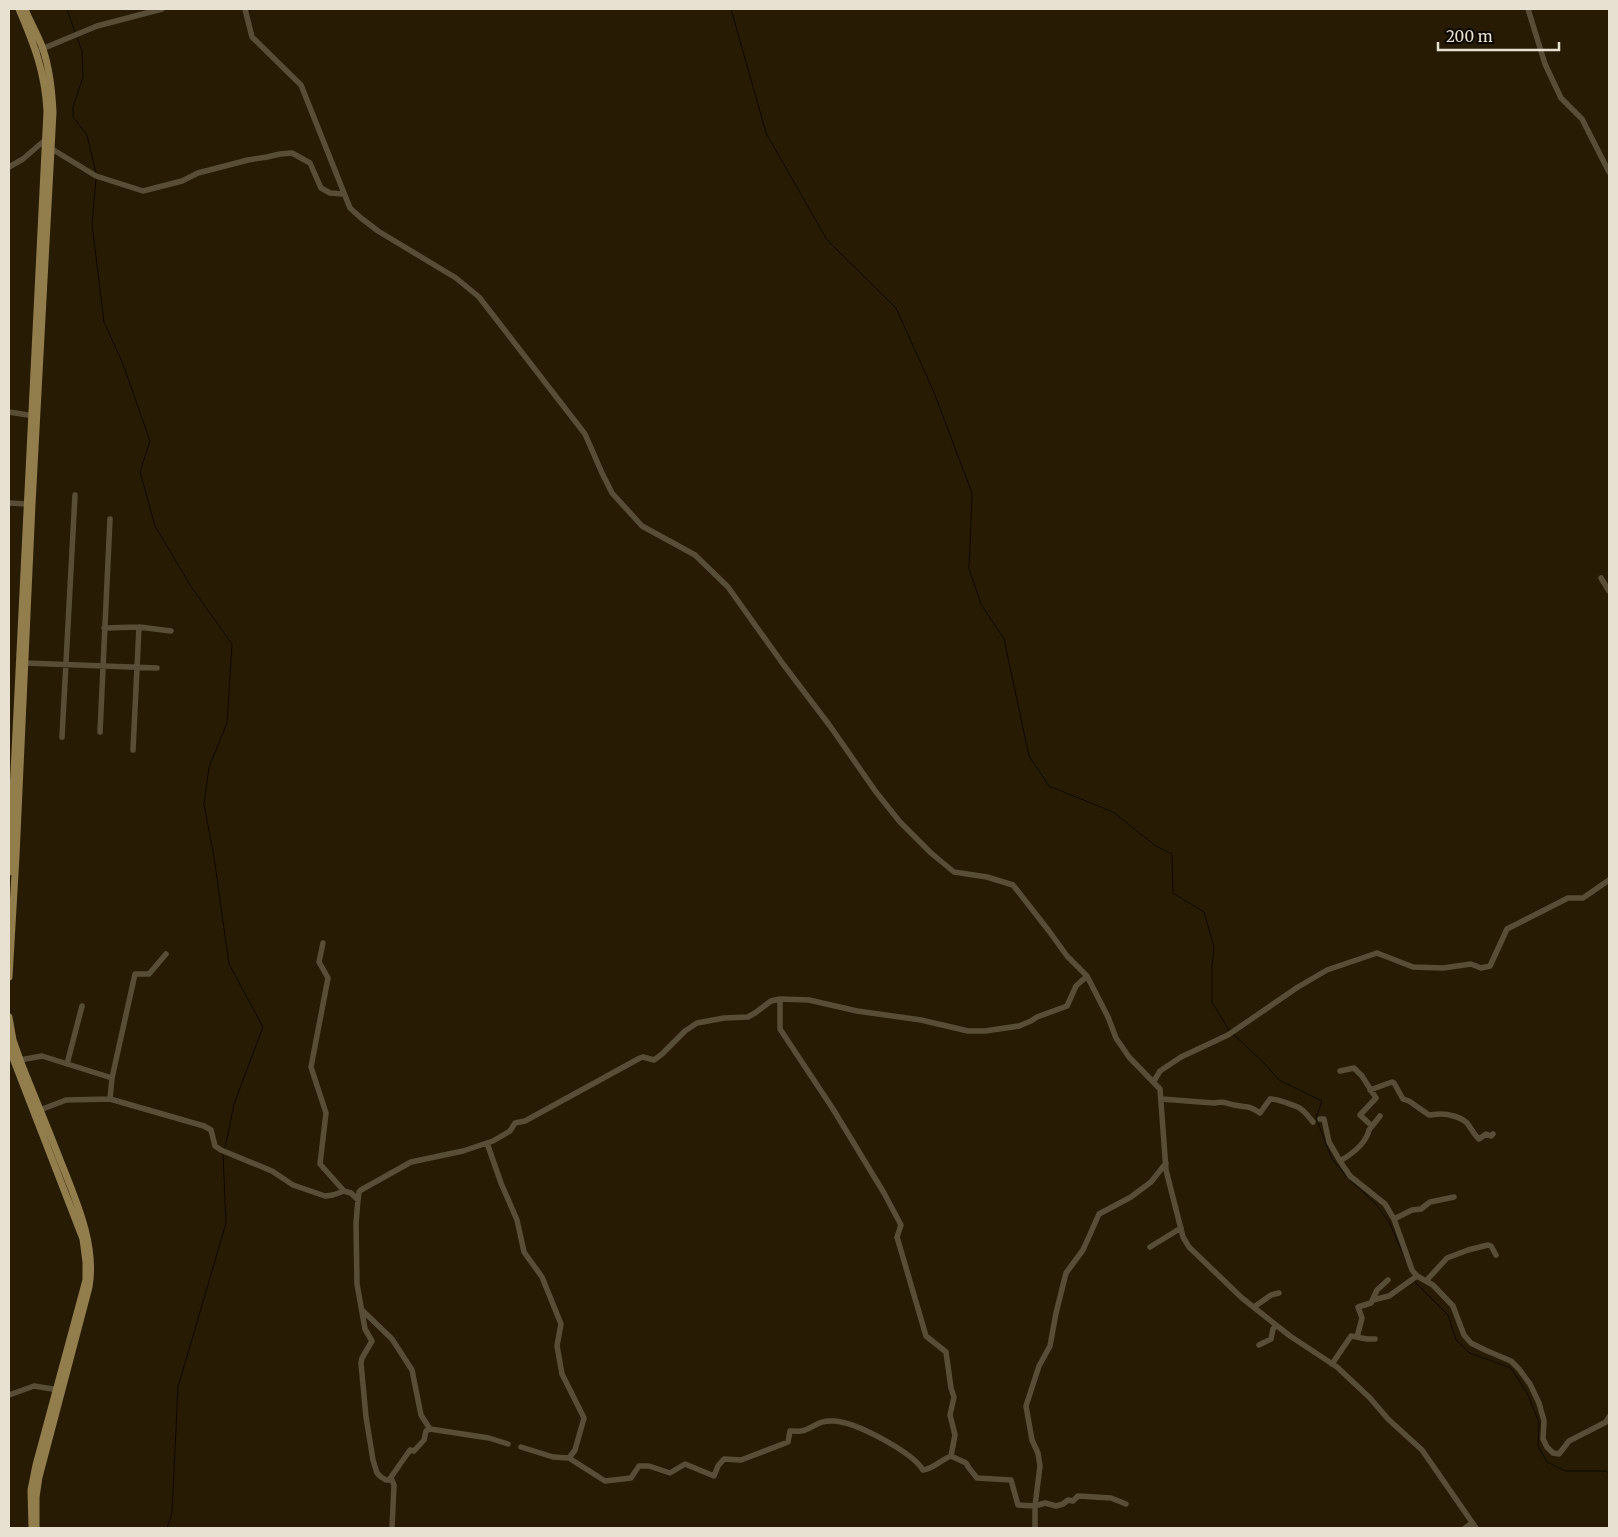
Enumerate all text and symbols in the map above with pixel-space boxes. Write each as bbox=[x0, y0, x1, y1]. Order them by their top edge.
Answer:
scale bar bbox=[1438, 20, 1559, 52]
text: 200 m bbox=[1446, 27, 1493, 46]

